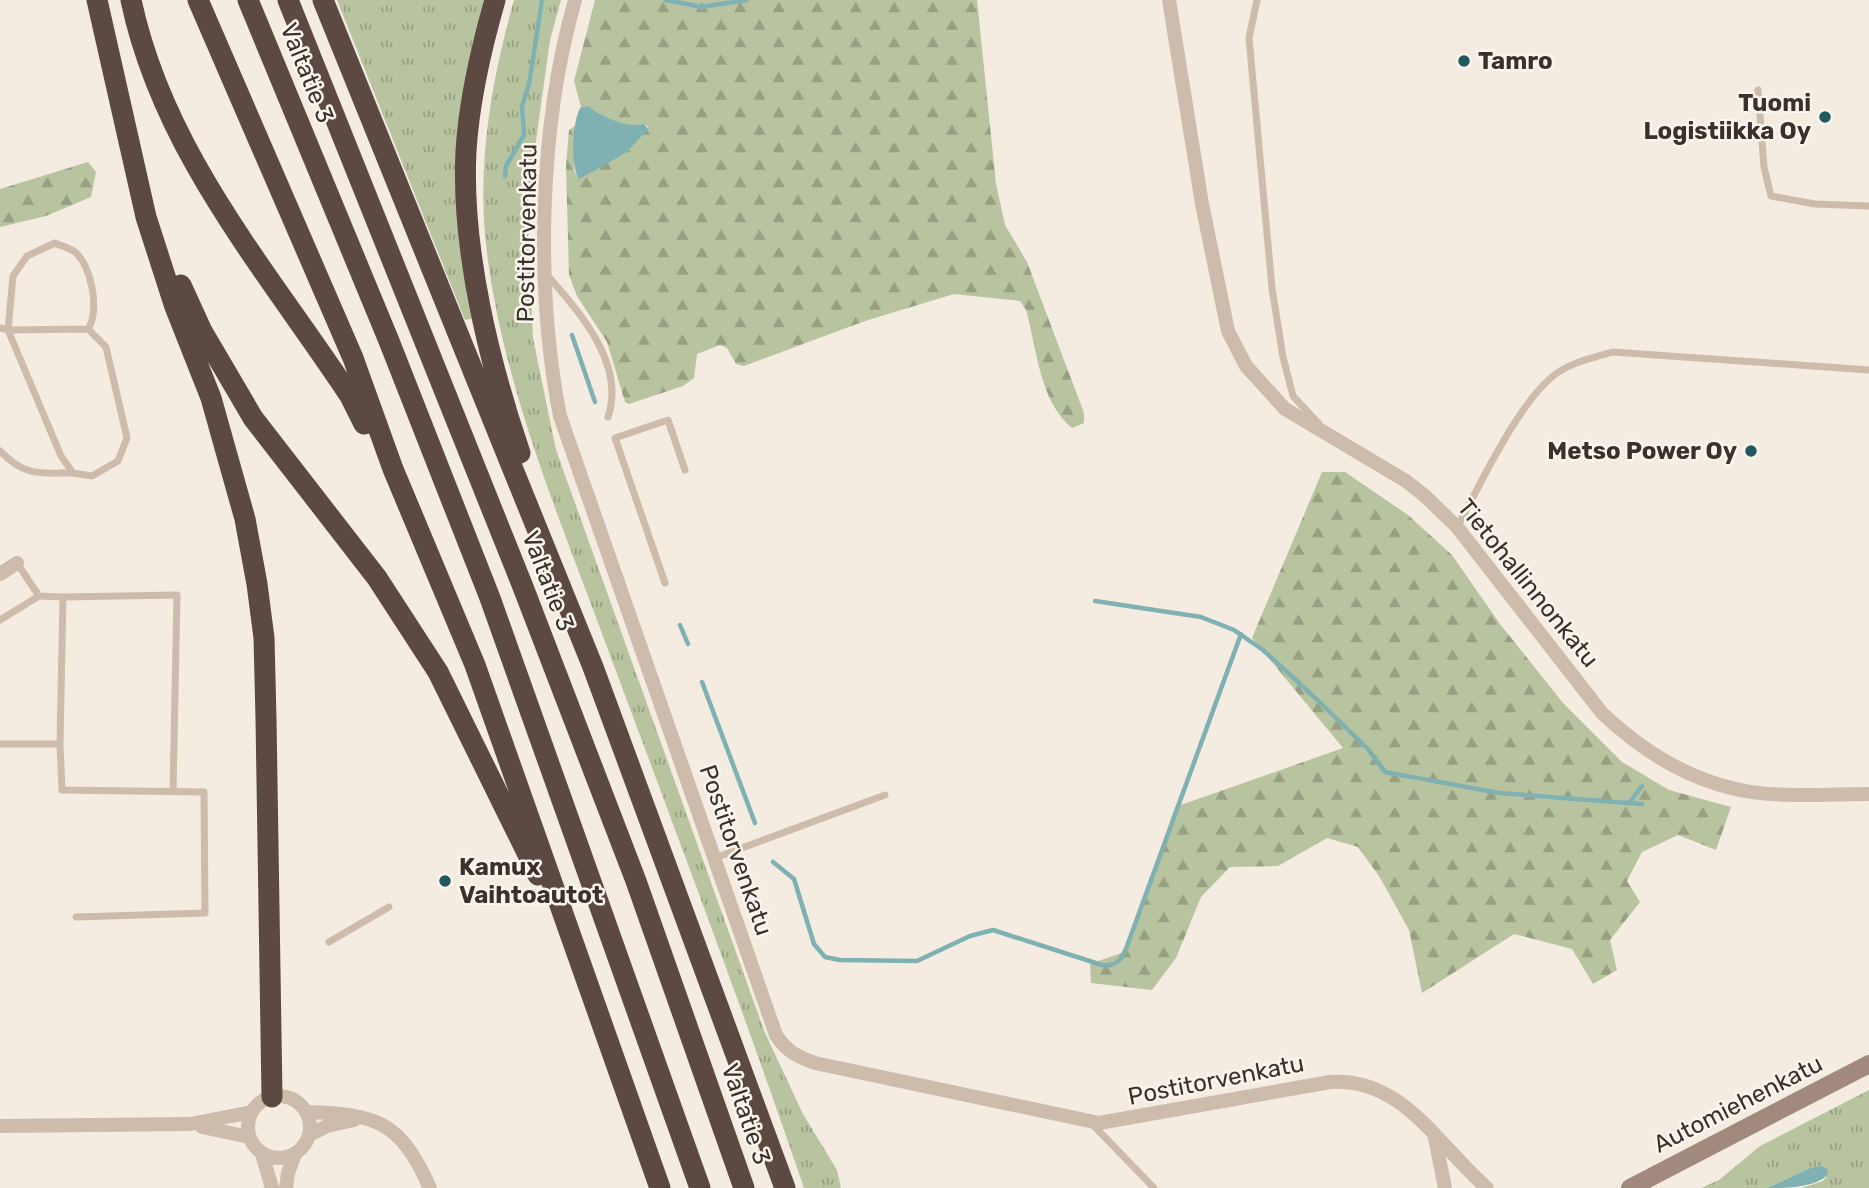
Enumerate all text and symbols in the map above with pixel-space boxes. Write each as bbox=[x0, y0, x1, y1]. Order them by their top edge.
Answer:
street label: Valtatie 3 bbox=[274, 19, 340, 127]
place label: Tamro bbox=[1478, 47, 1553, 75]
marker: Tamro bbox=[1456, 53, 1472, 69]
place label: Tuomi Logistiikka Oy bbox=[1643, 89, 1811, 145]
marker: Tuomi Logistiikka Oy bbox=[1817, 109, 1833, 125]
street label: Postitorvenkatu bbox=[511, 143, 543, 323]
place label: Metso Power Oy bbox=[1547, 437, 1737, 465]
marker: Metso Power Oy bbox=[1743, 443, 1759, 459]
street label: Tietohallinnonkatu bbox=[1452, 493, 1604, 673]
street label: Valtatie 3 bbox=[516, 527, 580, 635]
street label: Postitorvenkatu bbox=[694, 761, 778, 939]
place label: Kamux Vaihtoautot bbox=[459, 853, 603, 909]
marker: Kamux Vaihtoautot bbox=[437, 873, 453, 889]
street label: Postitorvenkatu bbox=[1126, 1049, 1306, 1111]
street label: Automiehenkatu bbox=[1649, 1049, 1827, 1159]
street label: Valtatie 3 bbox=[716, 1060, 776, 1168]

